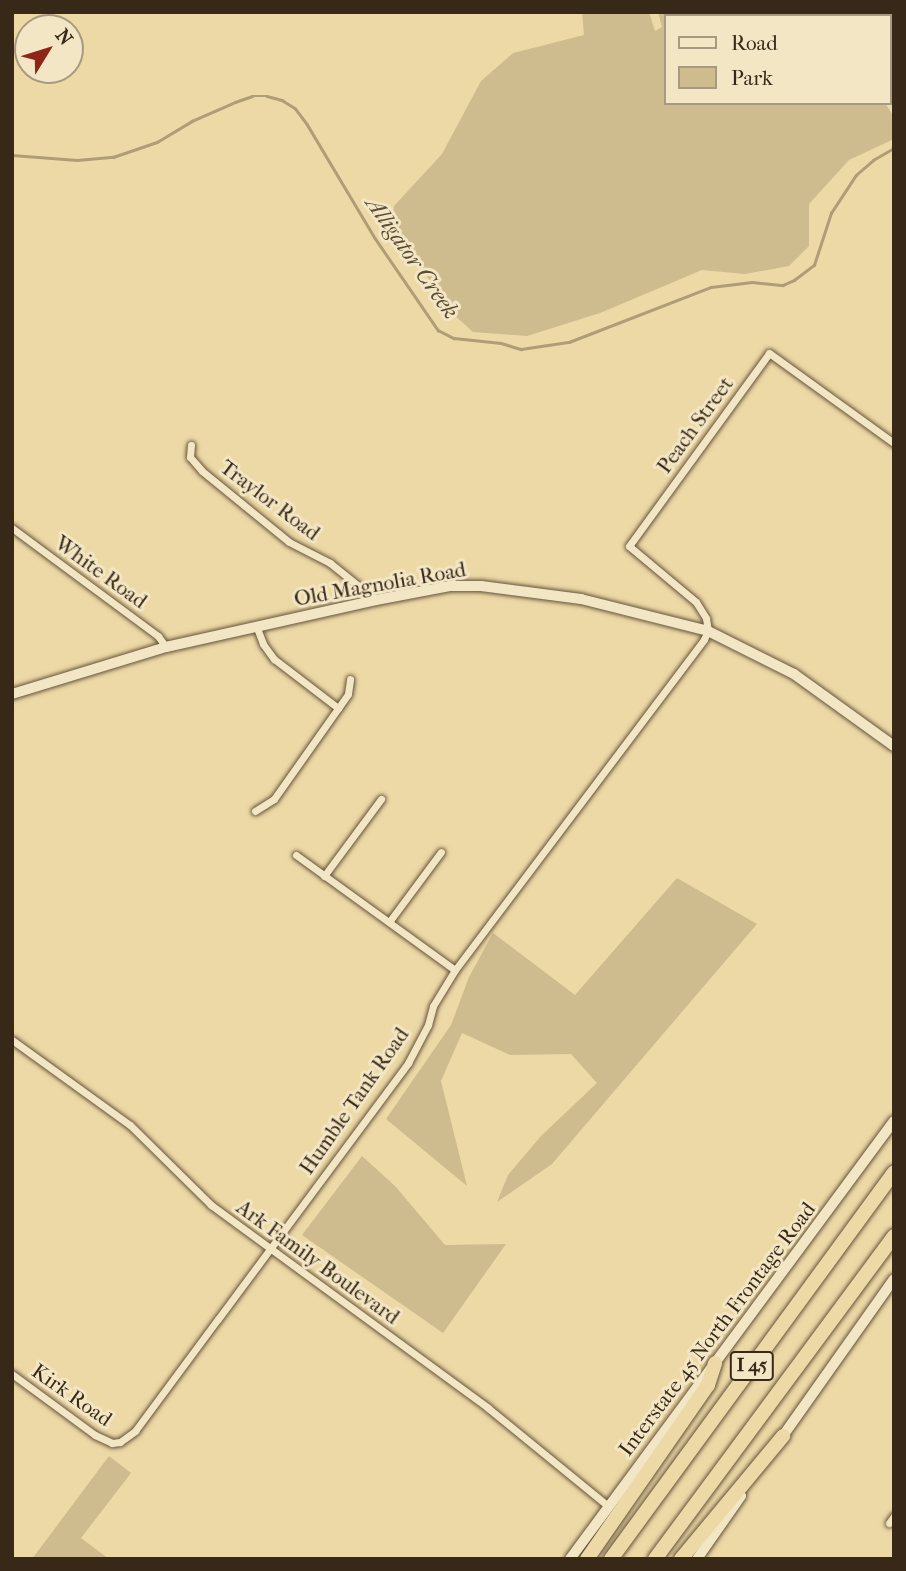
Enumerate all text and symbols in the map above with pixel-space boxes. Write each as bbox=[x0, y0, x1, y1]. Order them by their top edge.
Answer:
north arrow bbox=[14, 14, 84, 84]
legend bbox=[664, 14, 892, 105]
text: N bbox=[51, 25, 77, 50]
text: Road bbox=[731, 31, 778, 55]
text: Park bbox=[731, 66, 773, 90]
water label: Alligator Creek bbox=[360, 191, 464, 325]
street label: Peach Street bbox=[652, 372, 738, 478]
street label: Traylor Road bbox=[215, 454, 325, 546]
street label: White Road bbox=[50, 530, 152, 614]
street label: Old Magnolia Road bbox=[292, 556, 468, 612]
street label: Humble Tank Road bbox=[294, 1023, 414, 1179]
street label: Ark Family Boulevard bbox=[232, 1194, 404, 1330]
street label: Interstate 45 North Frontage Road bbox=[613, 1197, 821, 1461]
road number: I 45 bbox=[729, 1350, 775, 1382]
street label: Kirk Road bbox=[27, 1358, 117, 1432]

